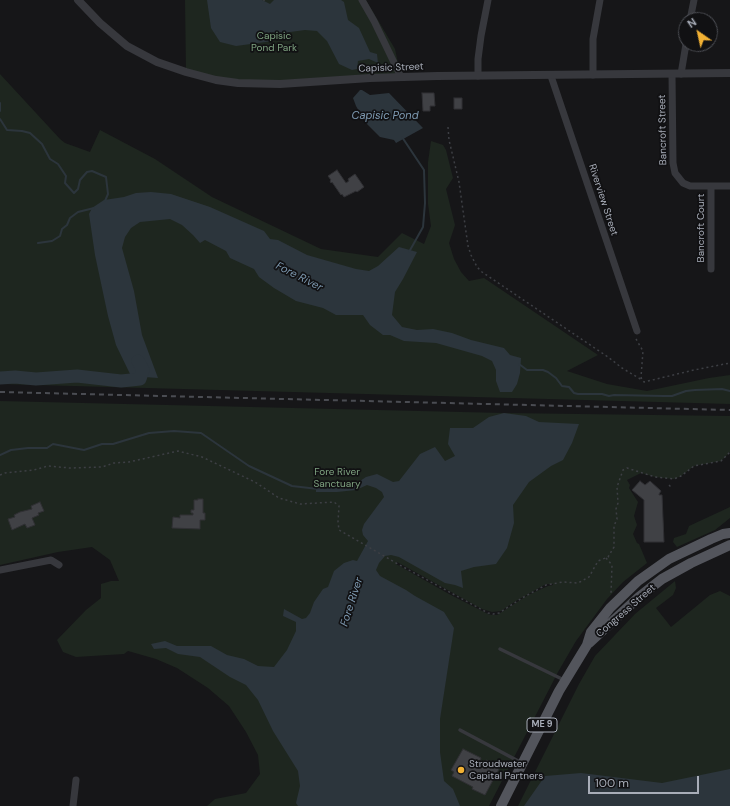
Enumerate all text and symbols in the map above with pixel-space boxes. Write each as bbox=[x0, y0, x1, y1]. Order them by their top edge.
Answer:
north arrow bbox=[678, 12, 718, 52]
text: N bbox=[685, 15, 699, 31]
park label: Capisic Pond Park bbox=[251, 30, 297, 54]
street label: Capisic Street bbox=[358, 61, 424, 75]
street label: Bancroft Street bbox=[656, 95, 670, 165]
water label: Capisic Pond bbox=[351, 109, 419, 123]
street label: Riverview Street bbox=[586, 163, 620, 237]
street label: Bancroft Court bbox=[695, 194, 707, 262]
water label: Fore River bbox=[273, 260, 325, 294]
park label: Fore River Sanctuary bbox=[314, 466, 360, 490]
water label: Fore River bbox=[338, 576, 366, 628]
street label: Congress Street bbox=[594, 582, 658, 640]
road number: ME 9 bbox=[527, 718, 557, 732]
place label: Stroudwater Capital Partners bbox=[469, 758, 543, 782]
marker: Stroudwater Capital Partners bbox=[456, 765, 466, 775]
scale bar bbox=[590, 768, 701, 794]
text: 100 m bbox=[595, 775, 629, 791]

